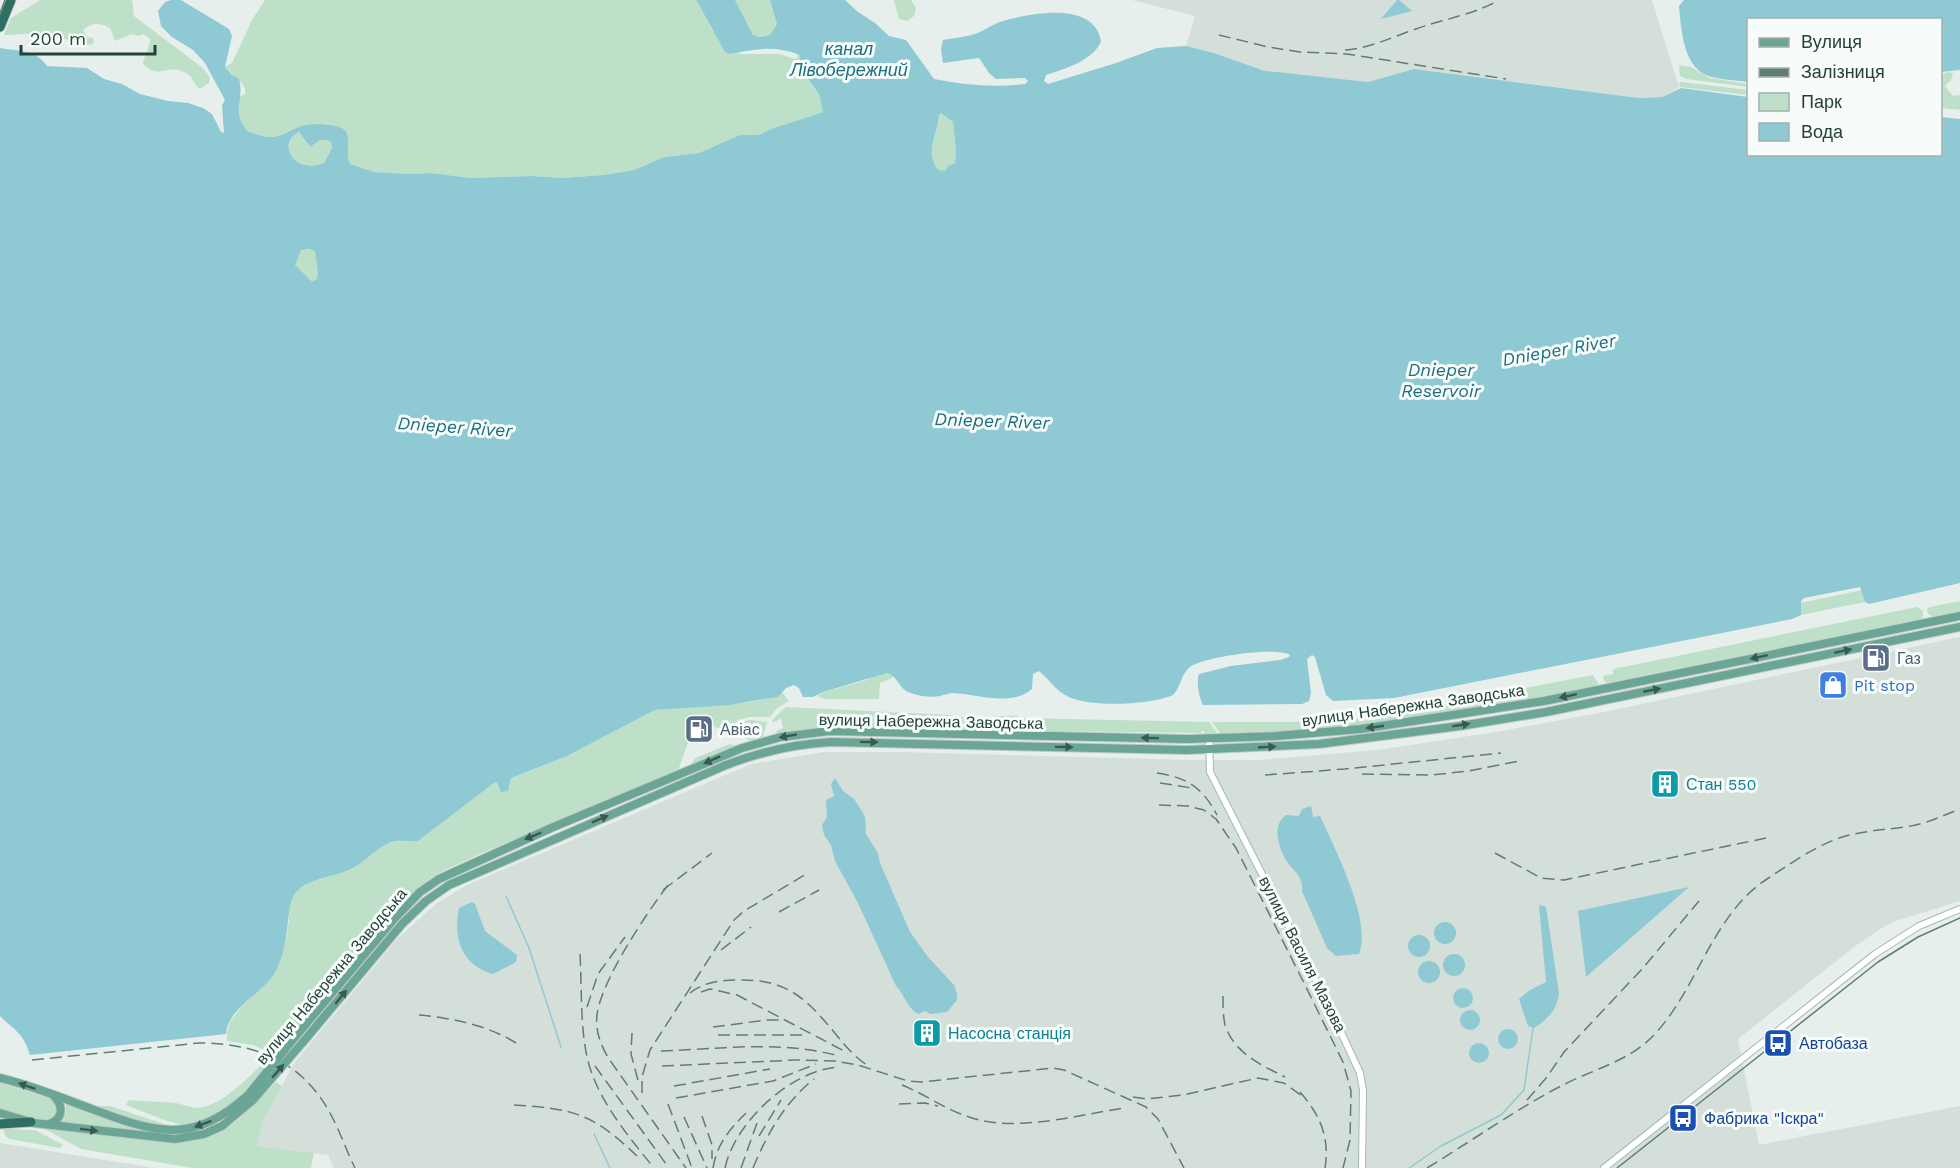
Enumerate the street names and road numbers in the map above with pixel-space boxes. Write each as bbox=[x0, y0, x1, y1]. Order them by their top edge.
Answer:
street label: вулиця Набережна Заводська bbox=[1301, 680, 1526, 731]
street label: вулиця Набережна Заводська bbox=[819, 710, 1044, 733]
street label: вулиця Василя Мазова bbox=[1255, 873, 1350, 1036]
street label: вулиця Набережна Заводська bbox=[252, 884, 411, 1068]

